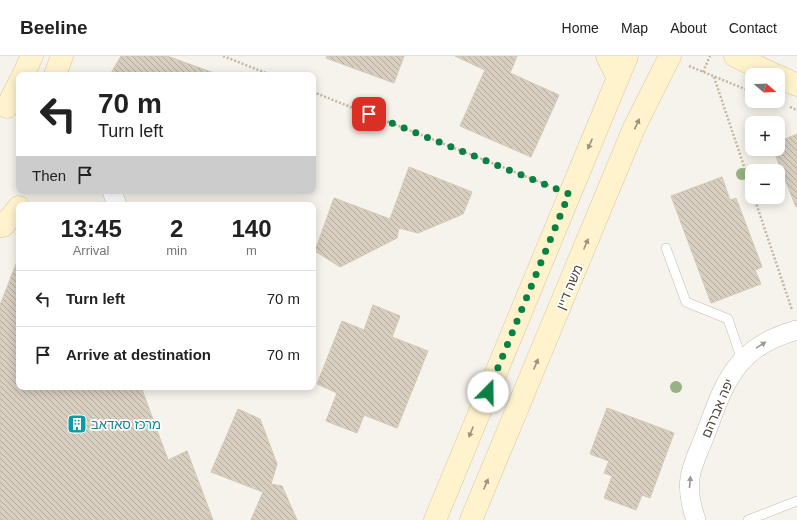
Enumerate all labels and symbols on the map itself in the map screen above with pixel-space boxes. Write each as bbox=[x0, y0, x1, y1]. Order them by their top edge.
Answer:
north arrow bbox=[745, 68, 785, 108]
pin bbox=[352, 97, 386, 131]
one-way arrow bbox=[634, 118, 640, 130]
one-way arrow bbox=[587, 138, 593, 150]
one-way arrow bbox=[583, 238, 590, 250]
street label: משה דיין bbox=[553, 262, 586, 312]
one-way arrow bbox=[755, 342, 767, 349]
one-way arrow bbox=[533, 358, 540, 370]
position arrow bbox=[467, 371, 509, 413]
street label: יפה אברהם bbox=[698, 377, 737, 440]
building icon: מרכז סאדאב bbox=[66, 413, 88, 435]
place label: מרכז סאדאב bbox=[91, 417, 161, 432]
one-way arrow bbox=[468, 426, 475, 438]
one-way arrow bbox=[687, 476, 693, 488]
one-way arrow bbox=[483, 478, 490, 490]

